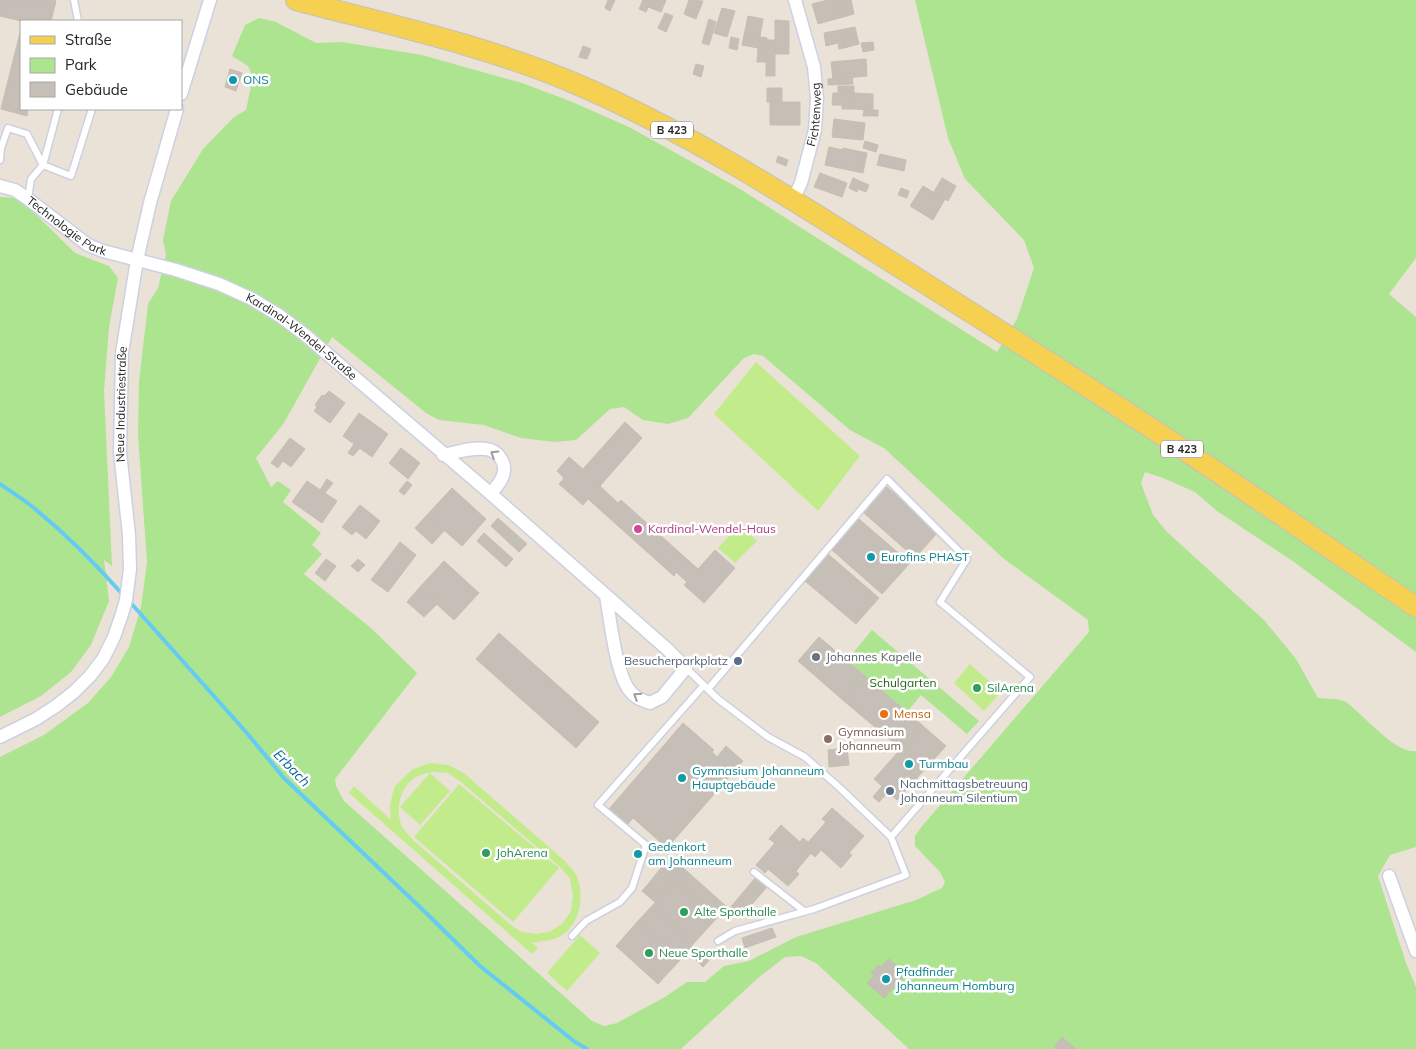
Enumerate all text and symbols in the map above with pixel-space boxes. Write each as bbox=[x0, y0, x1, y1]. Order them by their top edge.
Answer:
legend bbox=[20, 20, 182, 110]
text: Straße bbox=[65, 30, 112, 49]
text: Park bbox=[65, 55, 97, 74]
place label: ONS bbox=[243, 72, 269, 87]
marker: ONS bbox=[227, 74, 239, 86]
text: Gebäude bbox=[65, 80, 128, 99]
street label: Fichtenweg bbox=[803, 82, 824, 148]
road number: B 423 bbox=[651, 122, 693, 138]
street label: Technologie Park bbox=[24, 193, 109, 259]
street label: Kardinal-Wendel-Straße bbox=[244, 289, 360, 383]
street label: Neue Industriestraße bbox=[112, 345, 130, 463]
road number: B 423 bbox=[1161, 440, 1203, 458]
one-way arrow bbox=[490, 450, 499, 460]
place label: Kardinal-Wendel-Haus bbox=[648, 521, 776, 536]
marker: Kardinal-Wendel-Haus bbox=[632, 523, 644, 535]
place label: Eurofins PHAST bbox=[881, 549, 970, 564]
marker: Eurofins PHAST bbox=[865, 551, 877, 563]
place label: Johannes Kapelle bbox=[826, 649, 922, 664]
marker: Johannes Kapelle bbox=[810, 651, 822, 663]
place label: Besucherparkplatz bbox=[624, 653, 728, 668]
marker: Besucherparkplatz bbox=[732, 655, 744, 667]
park label: Schulgarten bbox=[869, 675, 937, 690]
place label: SilArena bbox=[987, 680, 1034, 695]
marker: SilArena bbox=[971, 682, 983, 694]
one-way arrow bbox=[633, 693, 642, 703]
place label: Mensa bbox=[894, 706, 931, 721]
marker: Mensa bbox=[878, 708, 890, 720]
place label: Gymnasium Johanneum bbox=[838, 724, 904, 753]
marker: Gymnasium Johanneum bbox=[822, 733, 834, 745]
water label: Erbach bbox=[270, 745, 314, 791]
place label: Turmbau bbox=[919, 756, 969, 771]
marker: Turmbau bbox=[903, 758, 915, 770]
place label: Gymnasium Johanneum Hauptgebäude bbox=[692, 763, 824, 792]
marker: Gymnasium Johanneum Hauptgebäude bbox=[676, 772, 688, 784]
place label: Nachmittagsbetreuung Johanneum Silentium bbox=[900, 776, 1028, 805]
marker: Nachmittagsbetreuung Johanneum Silentium bbox=[884, 785, 896, 797]
place label: Gedenkort am Johanneum bbox=[648, 839, 732, 868]
place label: JohArena bbox=[496, 845, 548, 860]
marker: JohArena bbox=[480, 847, 492, 859]
marker: Gedenkort am Johanneum bbox=[632, 848, 644, 860]
place label: Alte Sporthalle bbox=[694, 904, 776, 919]
marker: Alte Sporthalle bbox=[678, 906, 690, 918]
place label: Neue Sporthalle bbox=[659, 945, 748, 960]
marker: Neue Sporthalle bbox=[643, 947, 655, 959]
place label: Pfadfinder Johanneum Homburg bbox=[896, 964, 1014, 993]
marker: Pfadfinder Johanneum Homburg bbox=[880, 973, 892, 985]

